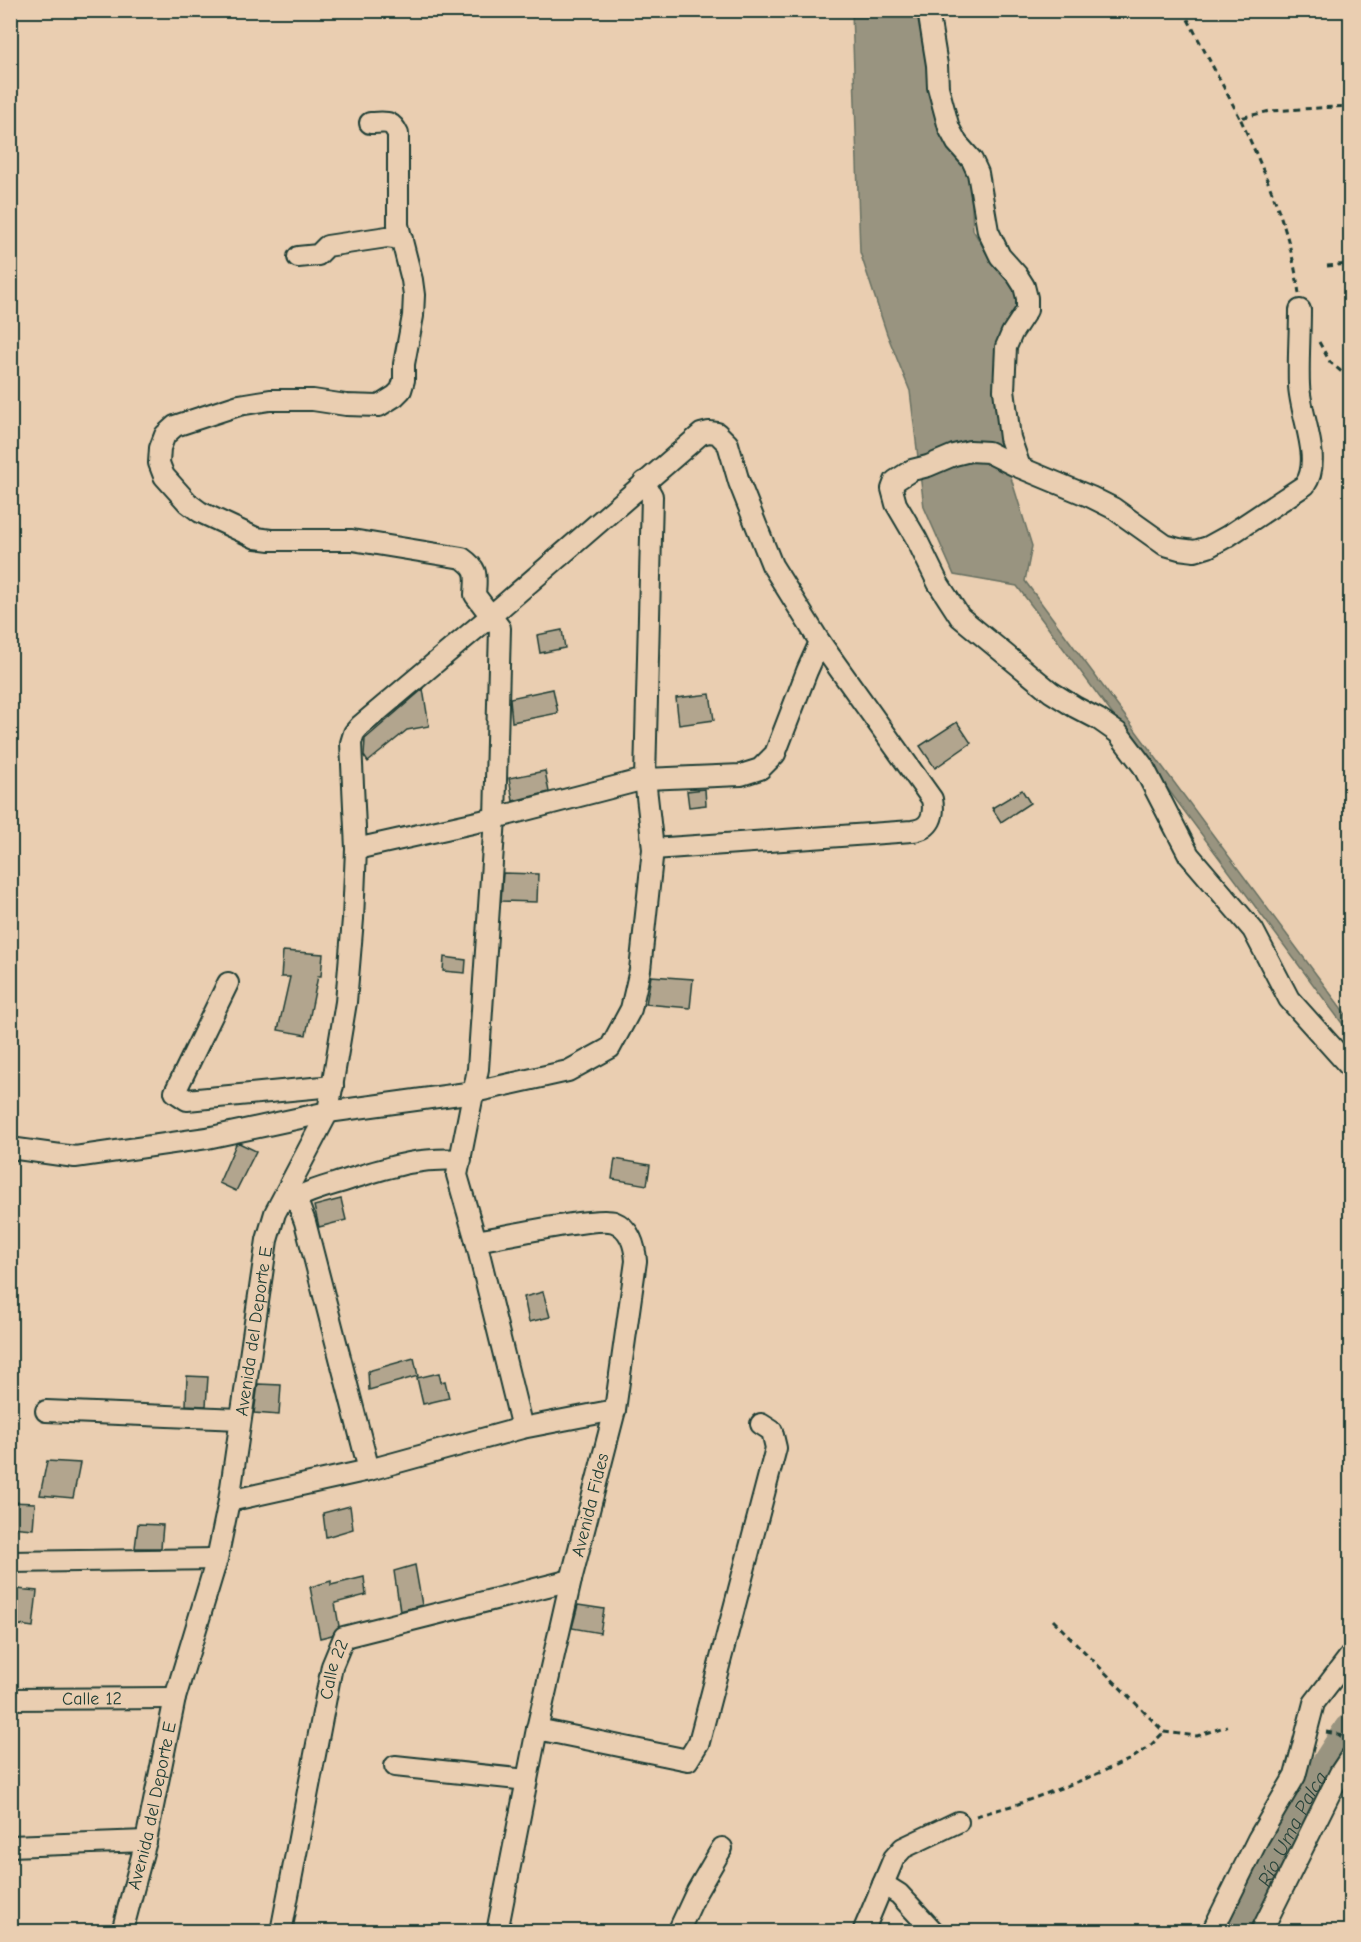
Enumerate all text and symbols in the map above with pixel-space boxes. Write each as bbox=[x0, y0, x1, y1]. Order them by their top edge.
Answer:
street label: Avenida del Deporte E bbox=[231, 1245, 277, 1418]
street label: Avenida Fides bbox=[567, 1451, 614, 1559]
street label: Calle 22 bbox=[316, 1636, 353, 1701]
street label: Calle 12 bbox=[62, 1688, 122, 1710]
street label: Avenida del Deporte E bbox=[124, 1720, 181, 1892]
water label: Río Uma Palca bbox=[1253, 1767, 1332, 1890]

